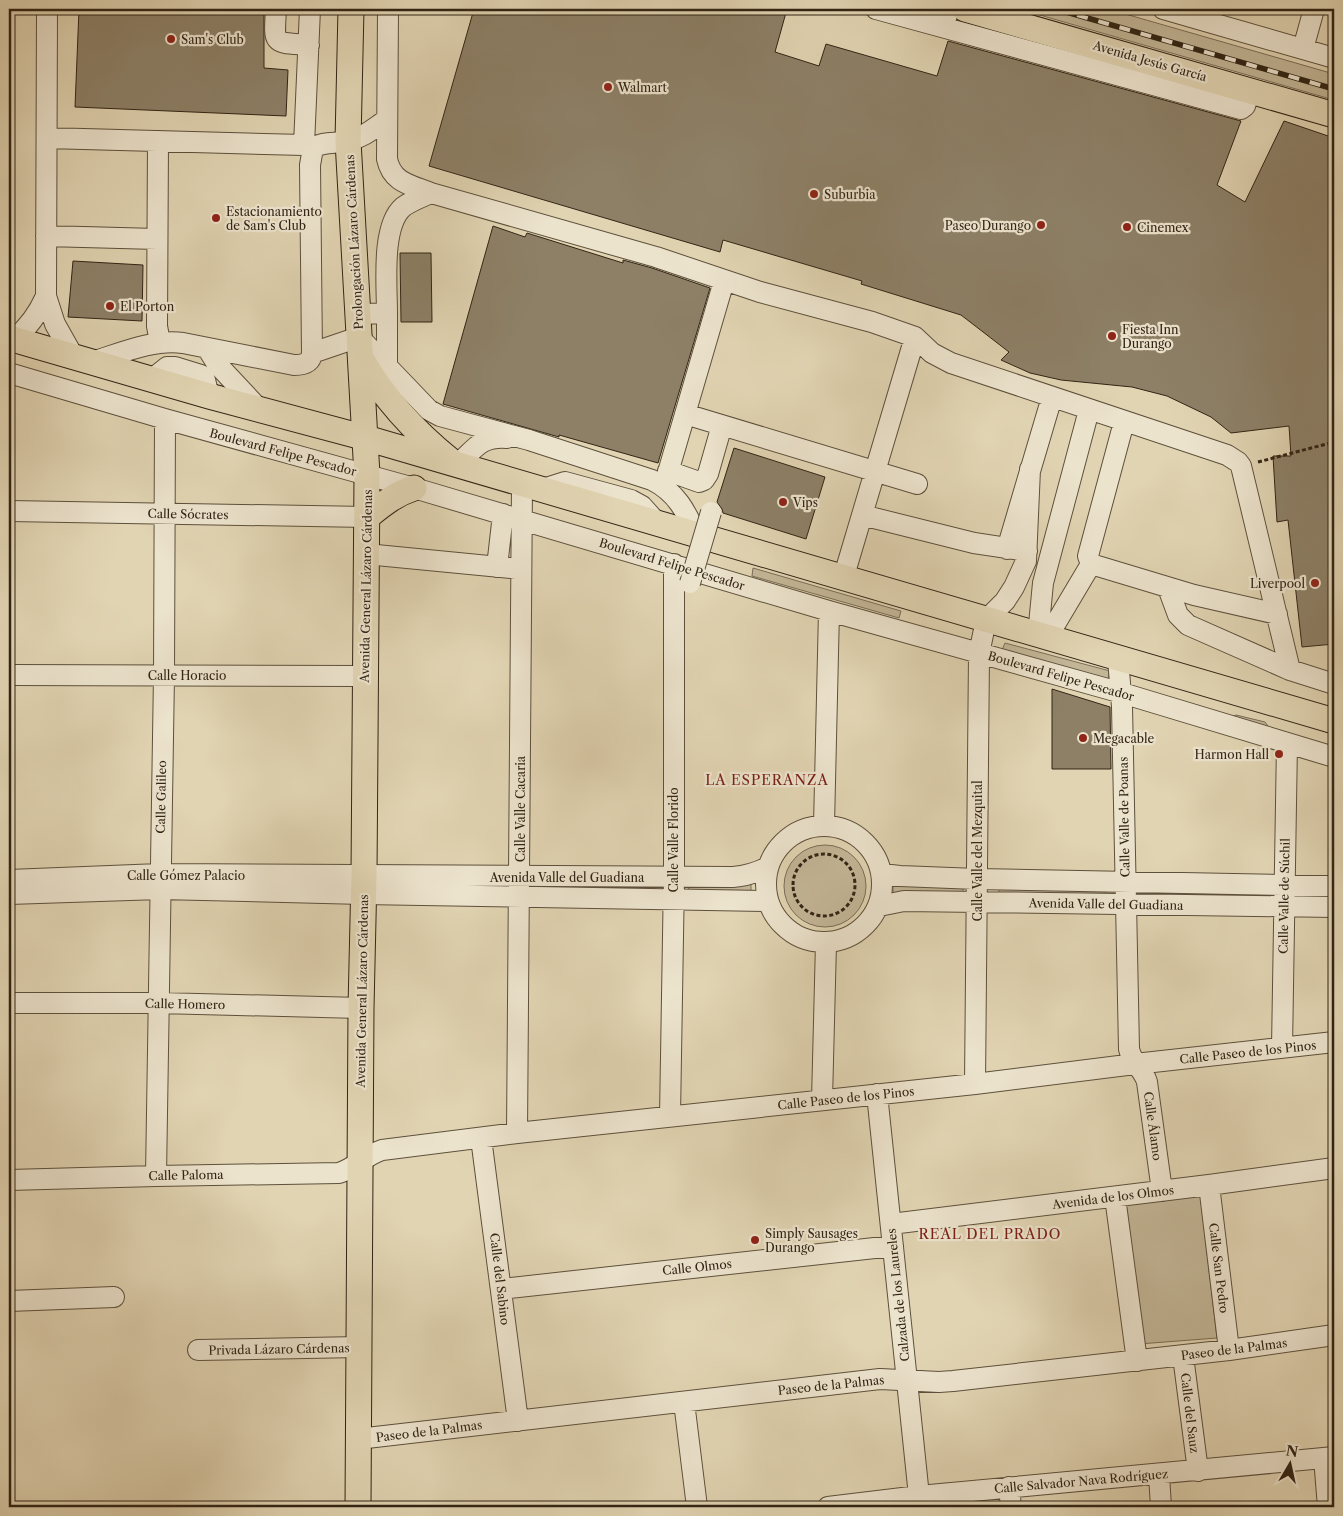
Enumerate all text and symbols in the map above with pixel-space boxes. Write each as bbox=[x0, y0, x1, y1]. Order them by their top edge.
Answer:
place label: Sam's Club bbox=[181, 32, 244, 47]
marker: Sam's Club bbox=[165, 33, 177, 45]
street label: Avenida Jesús García bbox=[1090, 37, 1209, 85]
place label: Walmart bbox=[617, 80, 668, 95]
marker: Walmart bbox=[602, 81, 614, 93]
street label: Prolongación Lázaro Cárdenas bbox=[342, 154, 366, 330]
place label: Suburbia bbox=[824, 187, 876, 202]
marker: Suburbia bbox=[808, 188, 820, 200]
place label: Estacionamiento de Sam's Club bbox=[226, 204, 322, 233]
marker: Estacionamiento de Sam's Club bbox=[210, 212, 222, 224]
place label: Paseo Durango bbox=[945, 218, 1031, 233]
marker: Paseo Durango bbox=[1035, 219, 1047, 231]
place label: Cinemex bbox=[1137, 220, 1189, 235]
marker: Cinemex bbox=[1121, 221, 1133, 233]
place label: El Porton bbox=[120, 299, 175, 314]
marker: El Porton bbox=[104, 300, 116, 312]
place label: Fiesta Inn Durango bbox=[1122, 322, 1179, 351]
marker: Fiesta Inn Durango bbox=[1106, 330, 1118, 342]
street label: Boulevard Felipe Pescador bbox=[208, 425, 358, 479]
street label: Avenida General Lázaro Cárdenas bbox=[357, 489, 375, 684]
place label: Vips bbox=[792, 495, 818, 510]
marker: Vips bbox=[777, 496, 789, 508]
street label: Calle Sócrates bbox=[147, 506, 229, 522]
street label: Boulevard Felipe Pescador bbox=[597, 535, 747, 593]
place label: Liverpool bbox=[1250, 576, 1305, 591]
marker: Liverpool bbox=[1309, 577, 1321, 589]
street label: Boulevard Felipe Pescador bbox=[986, 648, 1136, 704]
street label: Calle Horacio bbox=[148, 668, 226, 683]
place label: Megacable bbox=[1093, 731, 1155, 746]
marker: Megacable bbox=[1077, 732, 1089, 744]
place label: Harmon Hall bbox=[1195, 747, 1269, 762]
marker: Harmon Hall bbox=[1273, 748, 1285, 760]
street label: Calle Valle Cacaria bbox=[513, 755, 528, 862]
street label: Calle Valle de Poanas bbox=[1115, 757, 1133, 877]
street label: Calle Galileo bbox=[153, 760, 169, 834]
district label: LA ESPERANZA bbox=[705, 771, 829, 789]
street label: Calle Valle del Mezquital bbox=[970, 780, 985, 922]
street label: Calle Valle Florido bbox=[666, 787, 681, 893]
street label: Calle Valle de Súchil bbox=[1275, 838, 1293, 954]
street label: Calle Gómez Palacio bbox=[127, 868, 245, 883]
street label: Avenida Valle del Guadiana bbox=[489, 870, 645, 885]
street label: Avenida General Lázaro Cárdenas bbox=[353, 894, 371, 1089]
street label: Avenida Valle del Guadiana bbox=[1028, 895, 1184, 913]
street label: Calle Homero bbox=[145, 996, 225, 1012]
street label: Calle Paseo de los Pinos bbox=[1179, 1037, 1317, 1067]
street label: Calle Paseo de los Pinos bbox=[777, 1083, 915, 1113]
street label: Calle Álamo bbox=[1141, 1090, 1166, 1161]
street label: Calle Paloma bbox=[148, 1167, 224, 1183]
street label: Avenida de los Olmos bbox=[1050, 1182, 1175, 1212]
street label: Calle San Pedro bbox=[1206, 1222, 1232, 1314]
district label: REAL DEL PRADO bbox=[919, 1225, 1061, 1243]
place label: Simply Sausages Durango bbox=[765, 1226, 858, 1255]
street label: Calzada de los Laureles bbox=[884, 1228, 912, 1362]
street label: Calle del Sabino bbox=[487, 1232, 513, 1326]
marker: Simply Sausages Durango bbox=[749, 1234, 761, 1246]
street label: Calle Olmos bbox=[661, 1256, 733, 1278]
street label: Paseo de la Palmas bbox=[1180, 1335, 1288, 1363]
street label: Privada Lázaro Cárdenas bbox=[208, 1340, 350, 1358]
street label: Paseo de la Palmas bbox=[777, 1372, 885, 1398]
street label: Calle del Sauz bbox=[1178, 1372, 1202, 1454]
street label: Paseo de la Palmas bbox=[375, 1417, 483, 1445]
north arrow bbox=[1266, 1438, 1316, 1488]
text: N bbox=[1285, 1441, 1299, 1461]
street label: Calle Salvador Nava Rodríguez bbox=[993, 1466, 1169, 1496]

